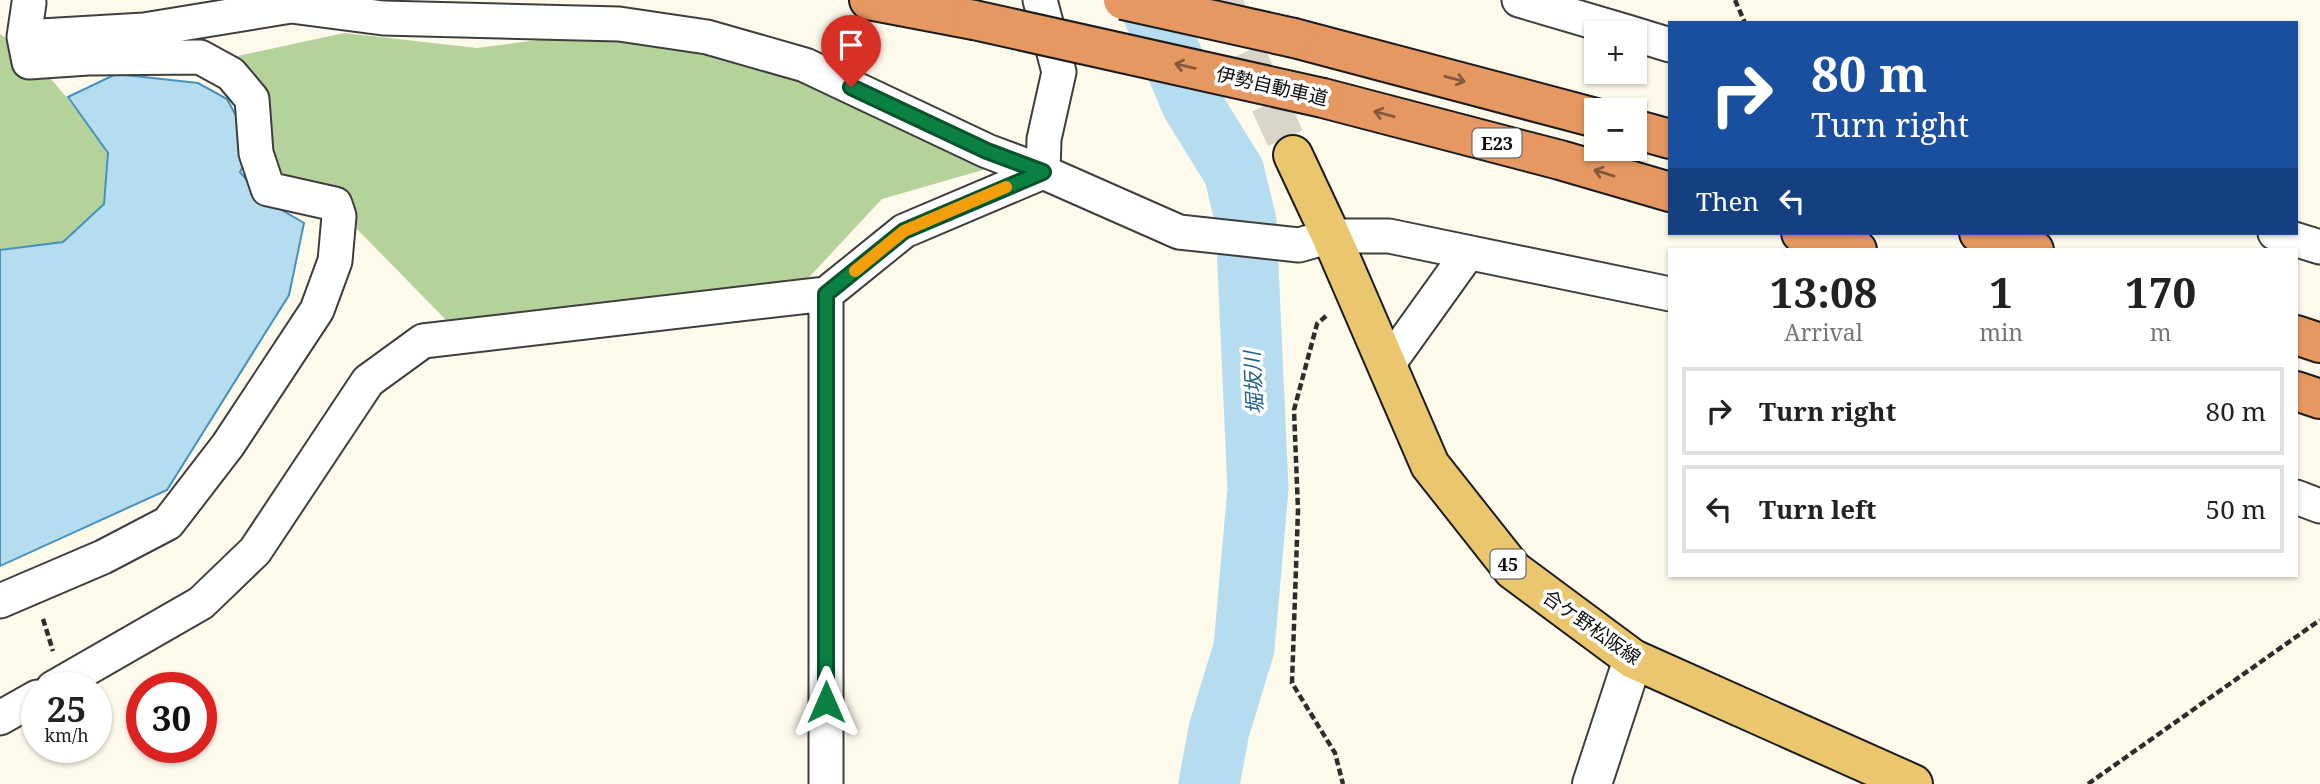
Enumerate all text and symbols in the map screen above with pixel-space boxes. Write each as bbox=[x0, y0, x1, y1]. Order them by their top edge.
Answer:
pin bbox=[821, 15, 881, 87]
map controls bbox=[1584, 21, 1647, 161]
button: + bbox=[1584, 21, 1647, 84]
icon: arrive bbox=[832, 26, 870, 64]
text: 80 m bbox=[1811, 40, 1927, 106]
icon: right bbox=[1696, 49, 1787, 140]
one-way arrow bbox=[1174, 59, 1197, 73]
street label: 伊勢自動車道 bbox=[1214, 61, 1330, 111]
one-way arrow bbox=[1443, 73, 1466, 86]
button: − bbox=[1584, 98, 1647, 161]
text: Turn right bbox=[1811, 103, 1969, 146]
one-way arrow bbox=[1374, 107, 1396, 120]
road number: E23 bbox=[1472, 128, 1522, 158]
one-way arrow bbox=[1593, 165, 1615, 178]
icon: left bbox=[1773, 182, 1811, 220]
text: Then bbox=[1696, 183, 1759, 219]
text: 13:08 bbox=[1770, 263, 1877, 320]
text: 1 bbox=[1989, 263, 2013, 320]
text: 170 bbox=[2125, 263, 2196, 320]
text: Arrival bbox=[1784, 316, 1863, 348]
text: min bbox=[1979, 316, 2023, 348]
text: m bbox=[2150, 316, 2171, 348]
water label: 堀坂川 bbox=[1237, 349, 1269, 415]
icon: right bbox=[1700, 392, 1738, 430]
text: Turn right bbox=[1759, 393, 1896, 429]
text: 80 m bbox=[2206, 393, 2266, 429]
icon: left bbox=[1700, 490, 1738, 528]
text: Turn left bbox=[1759, 491, 1876, 527]
text: 50 m bbox=[2206, 491, 2266, 527]
road number: 45 bbox=[1490, 550, 1526, 578]
street label: 合ケ野松阪線 bbox=[1538, 584, 1646, 670]
position arrow bbox=[789, 665, 863, 739]
speed limit sign: 30 bbox=[126, 672, 217, 763]
text: 25 bbox=[47, 685, 86, 732]
text: km/h bbox=[44, 723, 89, 747]

